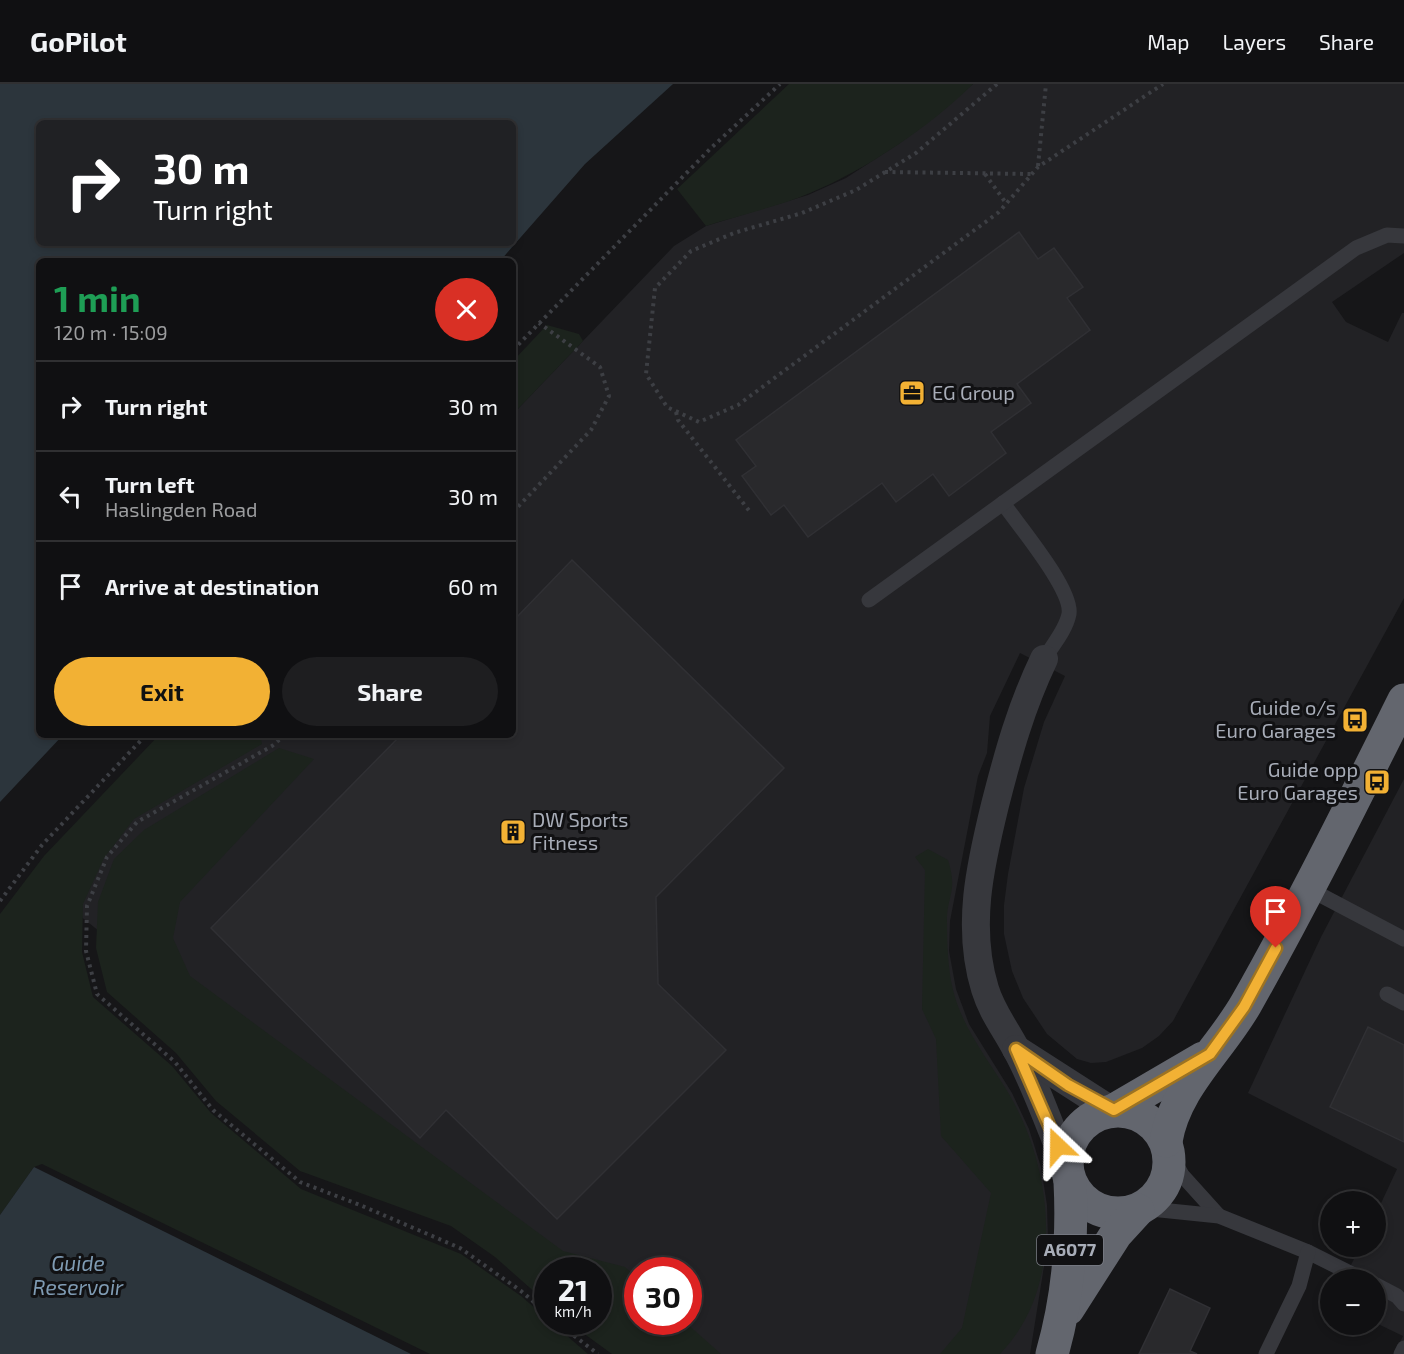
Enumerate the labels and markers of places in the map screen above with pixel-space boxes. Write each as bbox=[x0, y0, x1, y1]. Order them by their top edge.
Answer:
office icon: EG Group bbox=[897, 378, 927, 408]
place label: EG Group bbox=[932, 380, 1015, 404]
place label: Guide o/s Euro Garages bbox=[1215, 695, 1336, 742]
bus stop icon: Guide o/s Euro Garages bbox=[1340, 705, 1370, 735]
place label: Guide opp Euro Garages bbox=[1237, 757, 1358, 804]
bus stop icon: Guide opp Euro Garages bbox=[1362, 767, 1392, 797]
place label: DW Sports Fitness bbox=[532, 807, 628, 854]
building icon: DW Sports Fitness bbox=[498, 817, 528, 847]
pin bbox=[1250, 886, 1301, 948]

